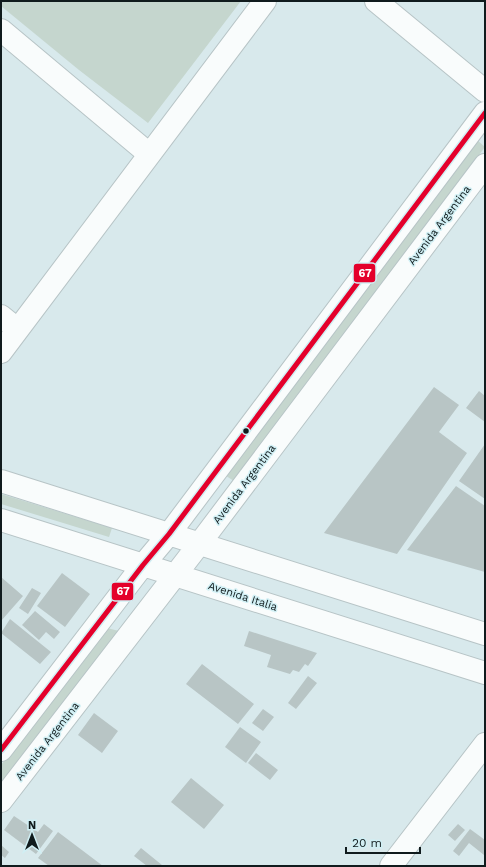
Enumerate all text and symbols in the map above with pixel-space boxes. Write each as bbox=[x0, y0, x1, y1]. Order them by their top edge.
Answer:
street label: Avenida Argentina bbox=[405, 183, 473, 267]
line badge: 67 bbox=[353, 263, 376, 283]
text: 67 bbox=[358, 267, 372, 280]
unlabelled marker bbox=[241, 426, 251, 436]
street label: Avenida Argentina bbox=[210, 442, 278, 526]
street label: Avenida Italia bbox=[207, 579, 279, 614]
line badge: 67 bbox=[111, 582, 134, 601]
text: 67 bbox=[116, 585, 130, 598]
street label: Avenida Argentina bbox=[13, 700, 82, 783]
north arrow bbox=[12, 815, 52, 855]
text: N bbox=[28, 819, 36, 832]
scale bar bbox=[346, 829, 420, 855]
text: 20 m bbox=[352, 836, 382, 850]

